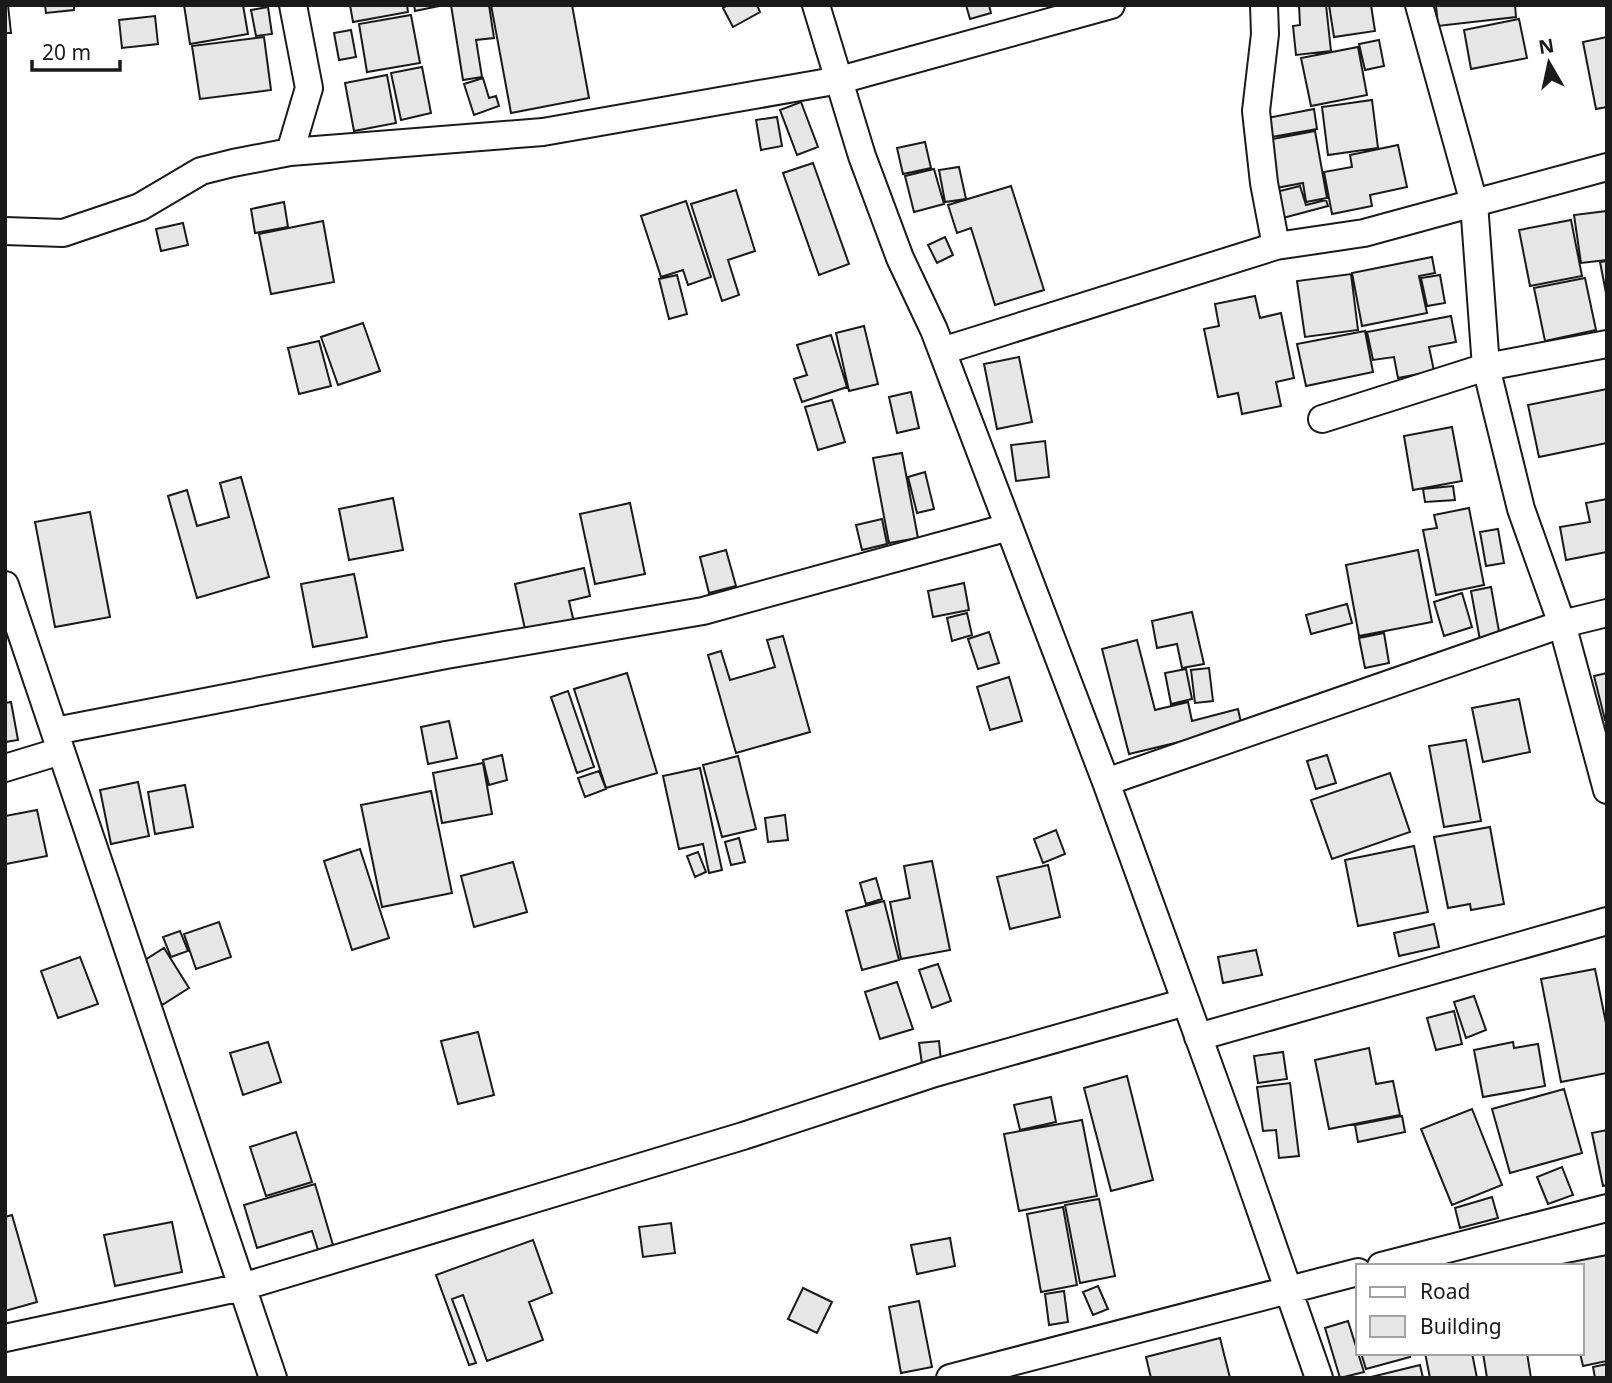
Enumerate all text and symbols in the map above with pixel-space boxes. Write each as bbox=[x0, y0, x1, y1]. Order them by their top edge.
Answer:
scale bar bbox=[32, 28, 119, 72]
north arrow bbox=[1514, 28, 1584, 98]
text: N bbox=[1537, 32, 1556, 60]
text: 20 m bbox=[42, 38, 91, 66]
legend bbox=[1356, 1264, 1584, 1355]
text: Road bbox=[1420, 1277, 1470, 1305]
text: Building bbox=[1420, 1312, 1502, 1340]

